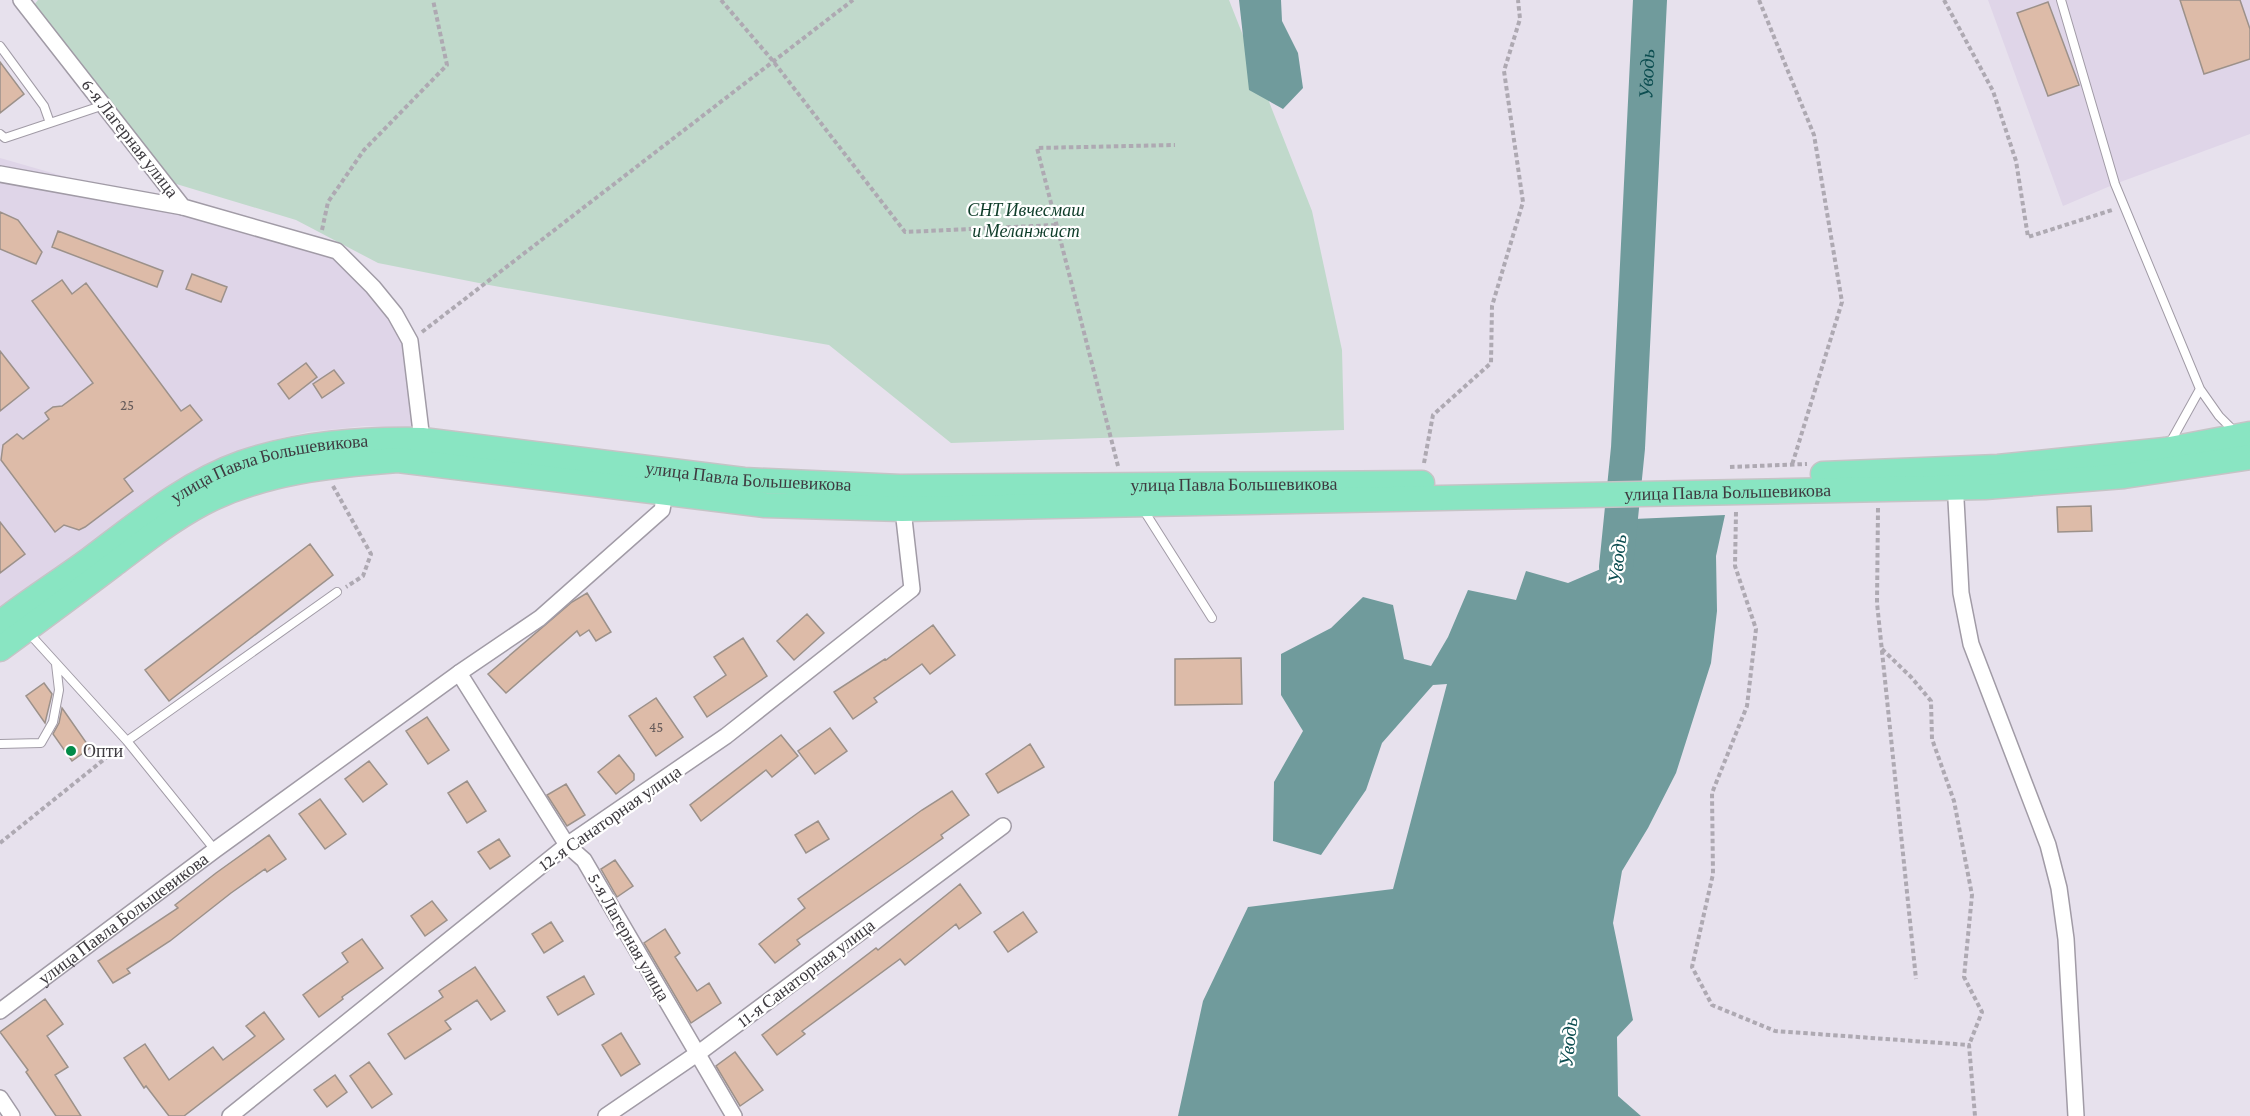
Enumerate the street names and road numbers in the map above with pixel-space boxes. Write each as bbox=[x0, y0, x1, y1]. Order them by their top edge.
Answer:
street label: 6-я Лагерная улица bbox=[77, 75, 183, 201]
street label: улица Павла Большевикова bbox=[167, 431, 369, 507]
street label: улица Павла Большевикова bbox=[644, 458, 852, 495]
street label: улица Павла Большевикова bbox=[1130, 474, 1338, 495]
street label: улица Павла Большевикова bbox=[1624, 480, 1831, 504]
street label: 12-я Санаторная улица bbox=[535, 761, 685, 875]
street label: улица Павла Большевикова bbox=[34, 849, 212, 989]
street label: 5-я Лагерная улица bbox=[584, 869, 674, 1005]
street label: 11-я Санаторная улица bbox=[733, 915, 879, 1031]

